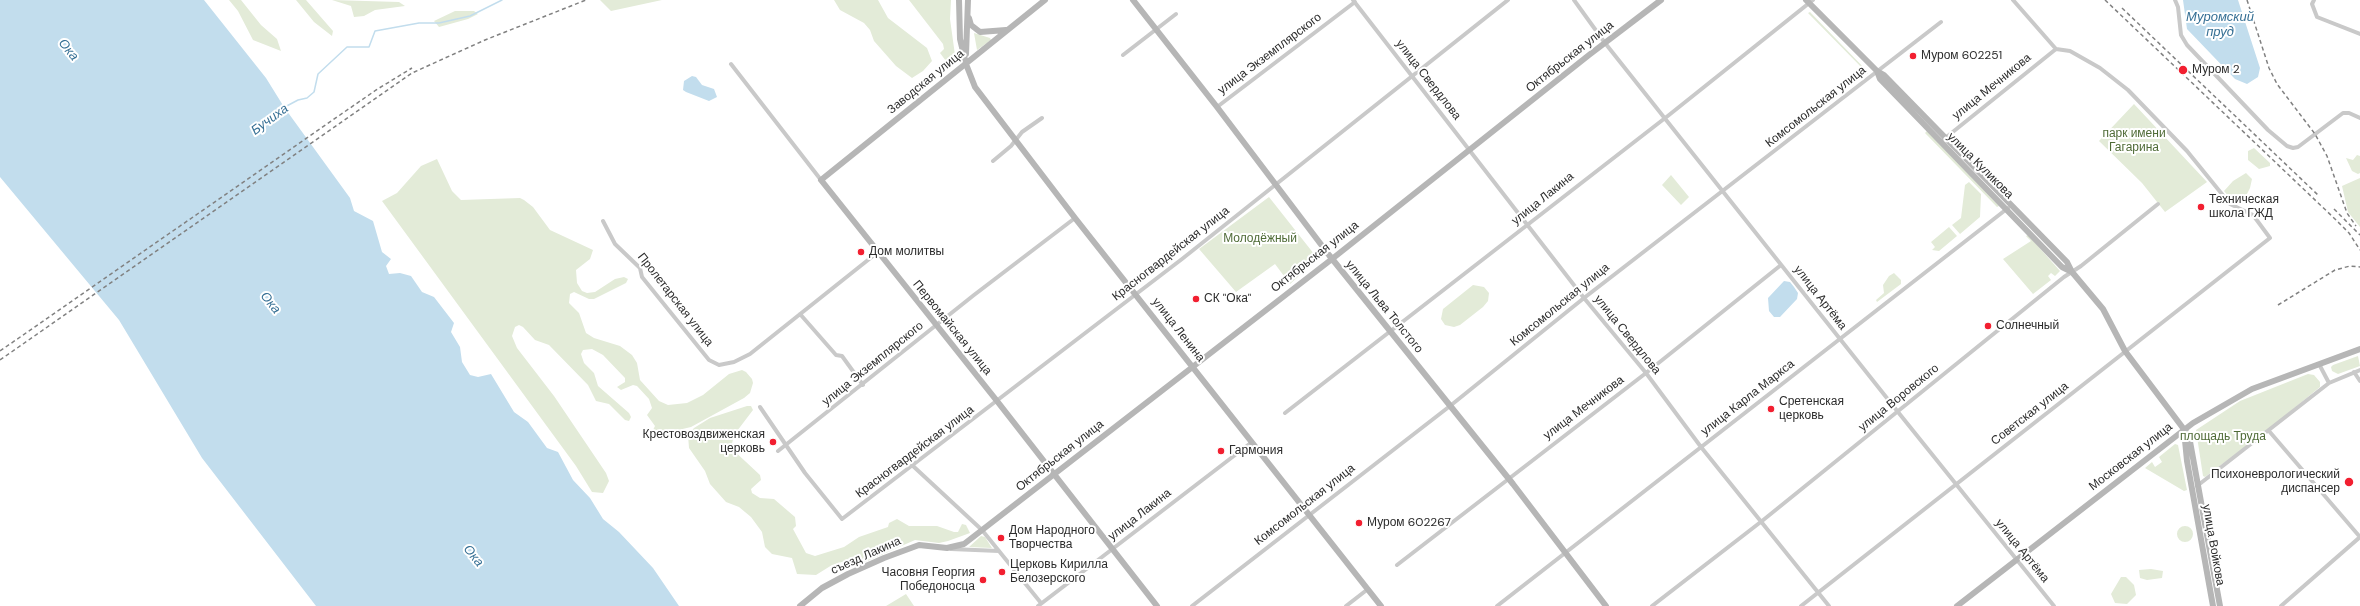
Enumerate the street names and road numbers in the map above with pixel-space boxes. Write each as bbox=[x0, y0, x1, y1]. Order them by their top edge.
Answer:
street label: улица Экземплярского bbox=[1215, 10, 1325, 98]
street label: Октябрьская улица bbox=[1523, 18, 1617, 96]
street label: улица Свердлова bbox=[1392, 37, 1464, 123]
street label: Заводская улица bbox=[885, 47, 967, 117]
street label: улица Мечникова bbox=[1950, 51, 2034, 123]
street label: Комсомольская улица bbox=[1763, 63, 1869, 151]
street label: улица Куликова bbox=[1944, 130, 2016, 202]
street label: улица Лакина bbox=[1509, 169, 1577, 229]
street label: Красногвардейская улица bbox=[1110, 204, 1232, 304]
street label: Октябрьская улица bbox=[1268, 218, 1362, 296]
street label: Пролетарская улица bbox=[634, 250, 716, 350]
street label: улица Льва Толстого bbox=[1342, 258, 1426, 356]
street label: Комсомольская улица bbox=[1507, 261, 1613, 349]
street label: улица Артёма bbox=[1790, 263, 1850, 333]
street label: Первомайская улица bbox=[909, 278, 995, 378]
street label: улица Свердлова bbox=[1591, 292, 1663, 378]
street label: улица Ленина bbox=[1149, 295, 1207, 365]
street label: улица Экземплярского bbox=[820, 319, 926, 409]
street label: улица Карла Маркса bbox=[1698, 357, 1798, 439]
street label: улица Воровского bbox=[1856, 361, 1942, 435]
street label: улица Мечникова bbox=[1541, 373, 1627, 443]
street label: Советская улица bbox=[1988, 379, 2072, 449]
street label: Красногвардейская улица bbox=[853, 403, 977, 501]
street label: Октябрьская улица bbox=[1013, 417, 1107, 495]
street label: Московская улица bbox=[2086, 420, 2176, 494]
street label: Комсомольская улица bbox=[1252, 461, 1358, 549]
street label: улица Лакина bbox=[1106, 486, 1174, 544]
street label: улица Войкова bbox=[2199, 503, 2227, 587]
street label: улица Артёма bbox=[1992, 516, 2052, 586]
street label: съезд Лакина bbox=[829, 534, 903, 578]

